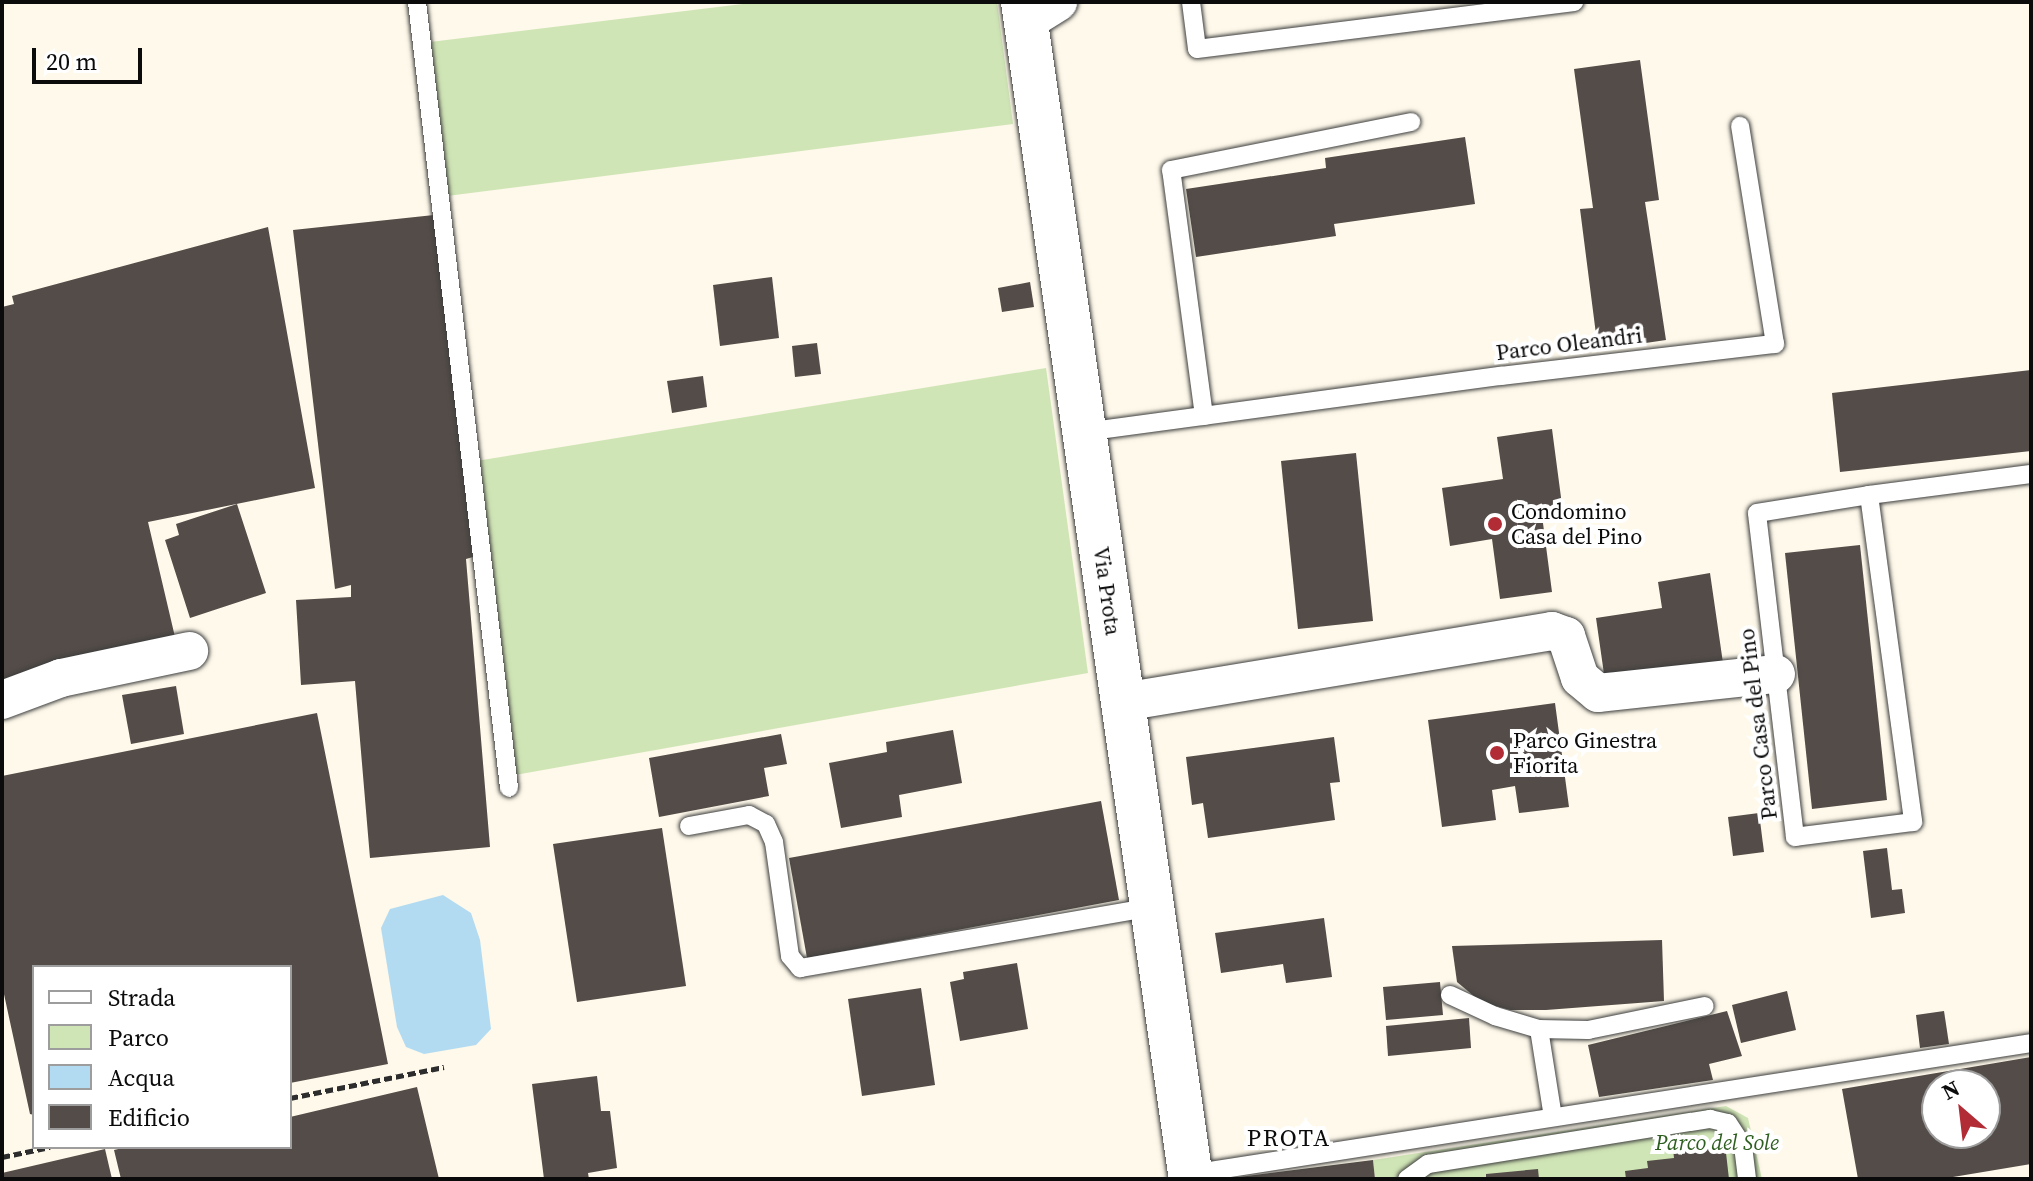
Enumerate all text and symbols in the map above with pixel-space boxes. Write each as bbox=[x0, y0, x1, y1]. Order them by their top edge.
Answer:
scale bar bbox=[36, 32, 146, 82]
text: 20 m bbox=[46, 45, 97, 78]
street label: Parco Oleandri bbox=[1494, 322, 1644, 366]
place label: Condomino Casa del Pino bbox=[1511, 498, 1642, 550]
marker: Condomino Casa del Pino bbox=[1486, 515, 1504, 533]
street label: Via Prota bbox=[1088, 545, 1126, 637]
street label: Parco Casa del Pino bbox=[1733, 627, 1783, 821]
place label: Parco Ginestra Fiorita bbox=[1513, 727, 1657, 778]
marker: Parco Ginestra Fiorita bbox=[1488, 744, 1506, 762]
legend bbox=[32, 965, 292, 1149]
text: Strada bbox=[108, 981, 176, 1014]
text: Parco bbox=[108, 1021, 169, 1054]
text: Acqua bbox=[108, 1061, 175, 1094]
north arrow bbox=[1921, 1069, 2001, 1149]
text: N bbox=[1937, 1073, 1965, 1107]
text: Edificio bbox=[108, 1101, 190, 1134]
district label: PROTA bbox=[1247, 1124, 1331, 1152]
park label: Parco del Sole bbox=[1655, 1130, 1779, 1156]

